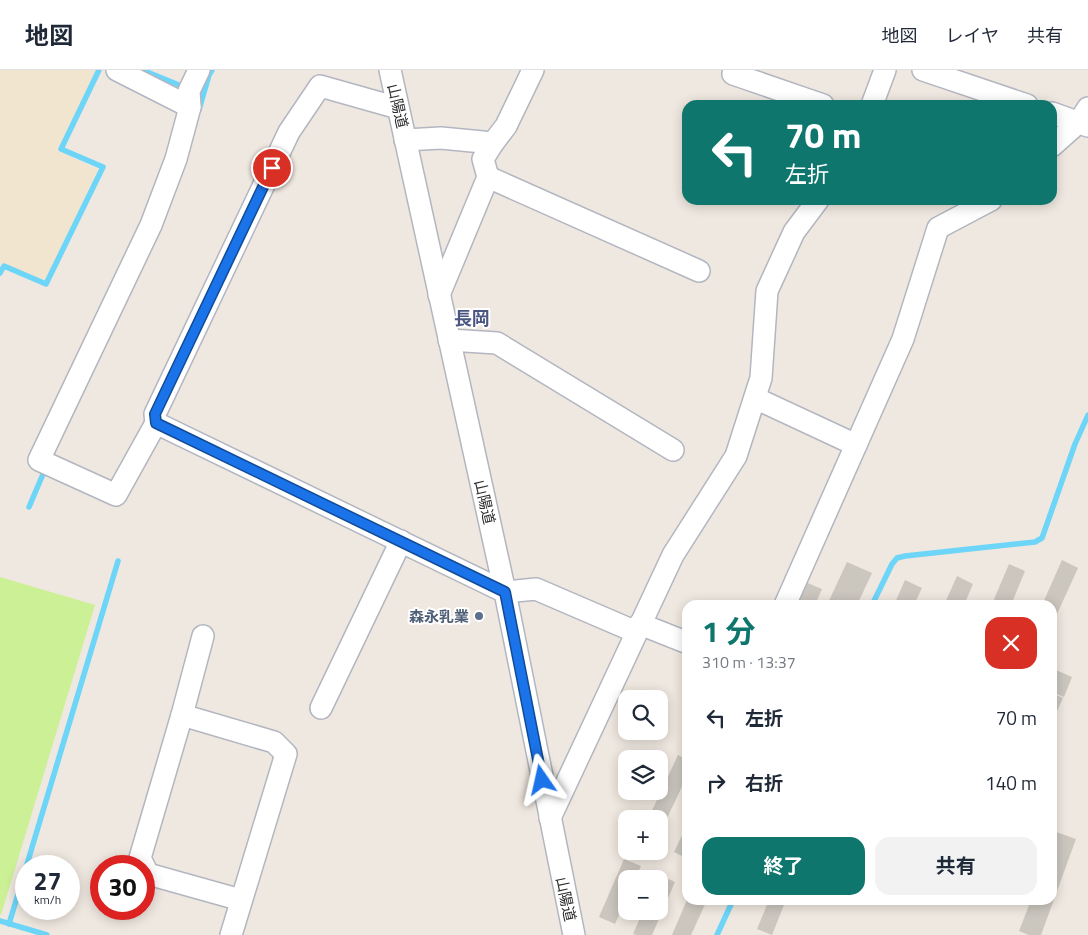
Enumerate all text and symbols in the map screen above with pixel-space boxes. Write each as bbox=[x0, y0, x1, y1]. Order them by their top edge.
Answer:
text: 地図 bbox=[25, 17, 73, 53]
text: 地図 bbox=[882, 22, 918, 49]
text: レイヤ bbox=[946, 22, 999, 49]
text: 共有 bbox=[1027, 22, 1063, 49]
street label: 山陽道 bbox=[382, 81, 414, 131]
text: 70 m bbox=[785, 108, 861, 162]
icon: left bbox=[702, 120, 767, 185]
pin bbox=[251, 147, 293, 189]
icon: arrive bbox=[258, 154, 286, 182]
text: 左折 bbox=[785, 157, 829, 191]
district label: 長岡 bbox=[454, 305, 490, 332]
street label: 山陽道 bbox=[469, 477, 501, 527]
place label: 森永乳業 bbox=[409, 605, 469, 628]
text: 1 分 bbox=[702, 608, 755, 654]
marker: 森永乳業 bbox=[473, 610, 485, 622]
button: close bbox=[985, 617, 1037, 669]
text: 310 m · 13:37 bbox=[702, 650, 796, 674]
map controls bbox=[618, 690, 668, 920]
button: search bbox=[618, 690, 668, 740]
text: 左折 bbox=[745, 703, 783, 732]
text: 70 m bbox=[996, 703, 1037, 732]
icon: left bbox=[702, 704, 730, 732]
button: layers bbox=[618, 750, 668, 800]
position arrow bbox=[515, 753, 567, 805]
text: 右折 bbox=[745, 768, 783, 797]
text: 140 m bbox=[985, 768, 1037, 797]
icon: right bbox=[702, 769, 730, 797]
button: + bbox=[618, 810, 668, 860]
button: 終了 bbox=[702, 837, 865, 895]
button: 共有 bbox=[875, 837, 1037, 895]
speed limit sign: 30 bbox=[90, 855, 155, 920]
text: 27 bbox=[33, 862, 62, 900]
button: − bbox=[618, 870, 668, 920]
street label: 山陽道 bbox=[550, 875, 582, 923]
text: km/h bbox=[34, 890, 61, 909]

